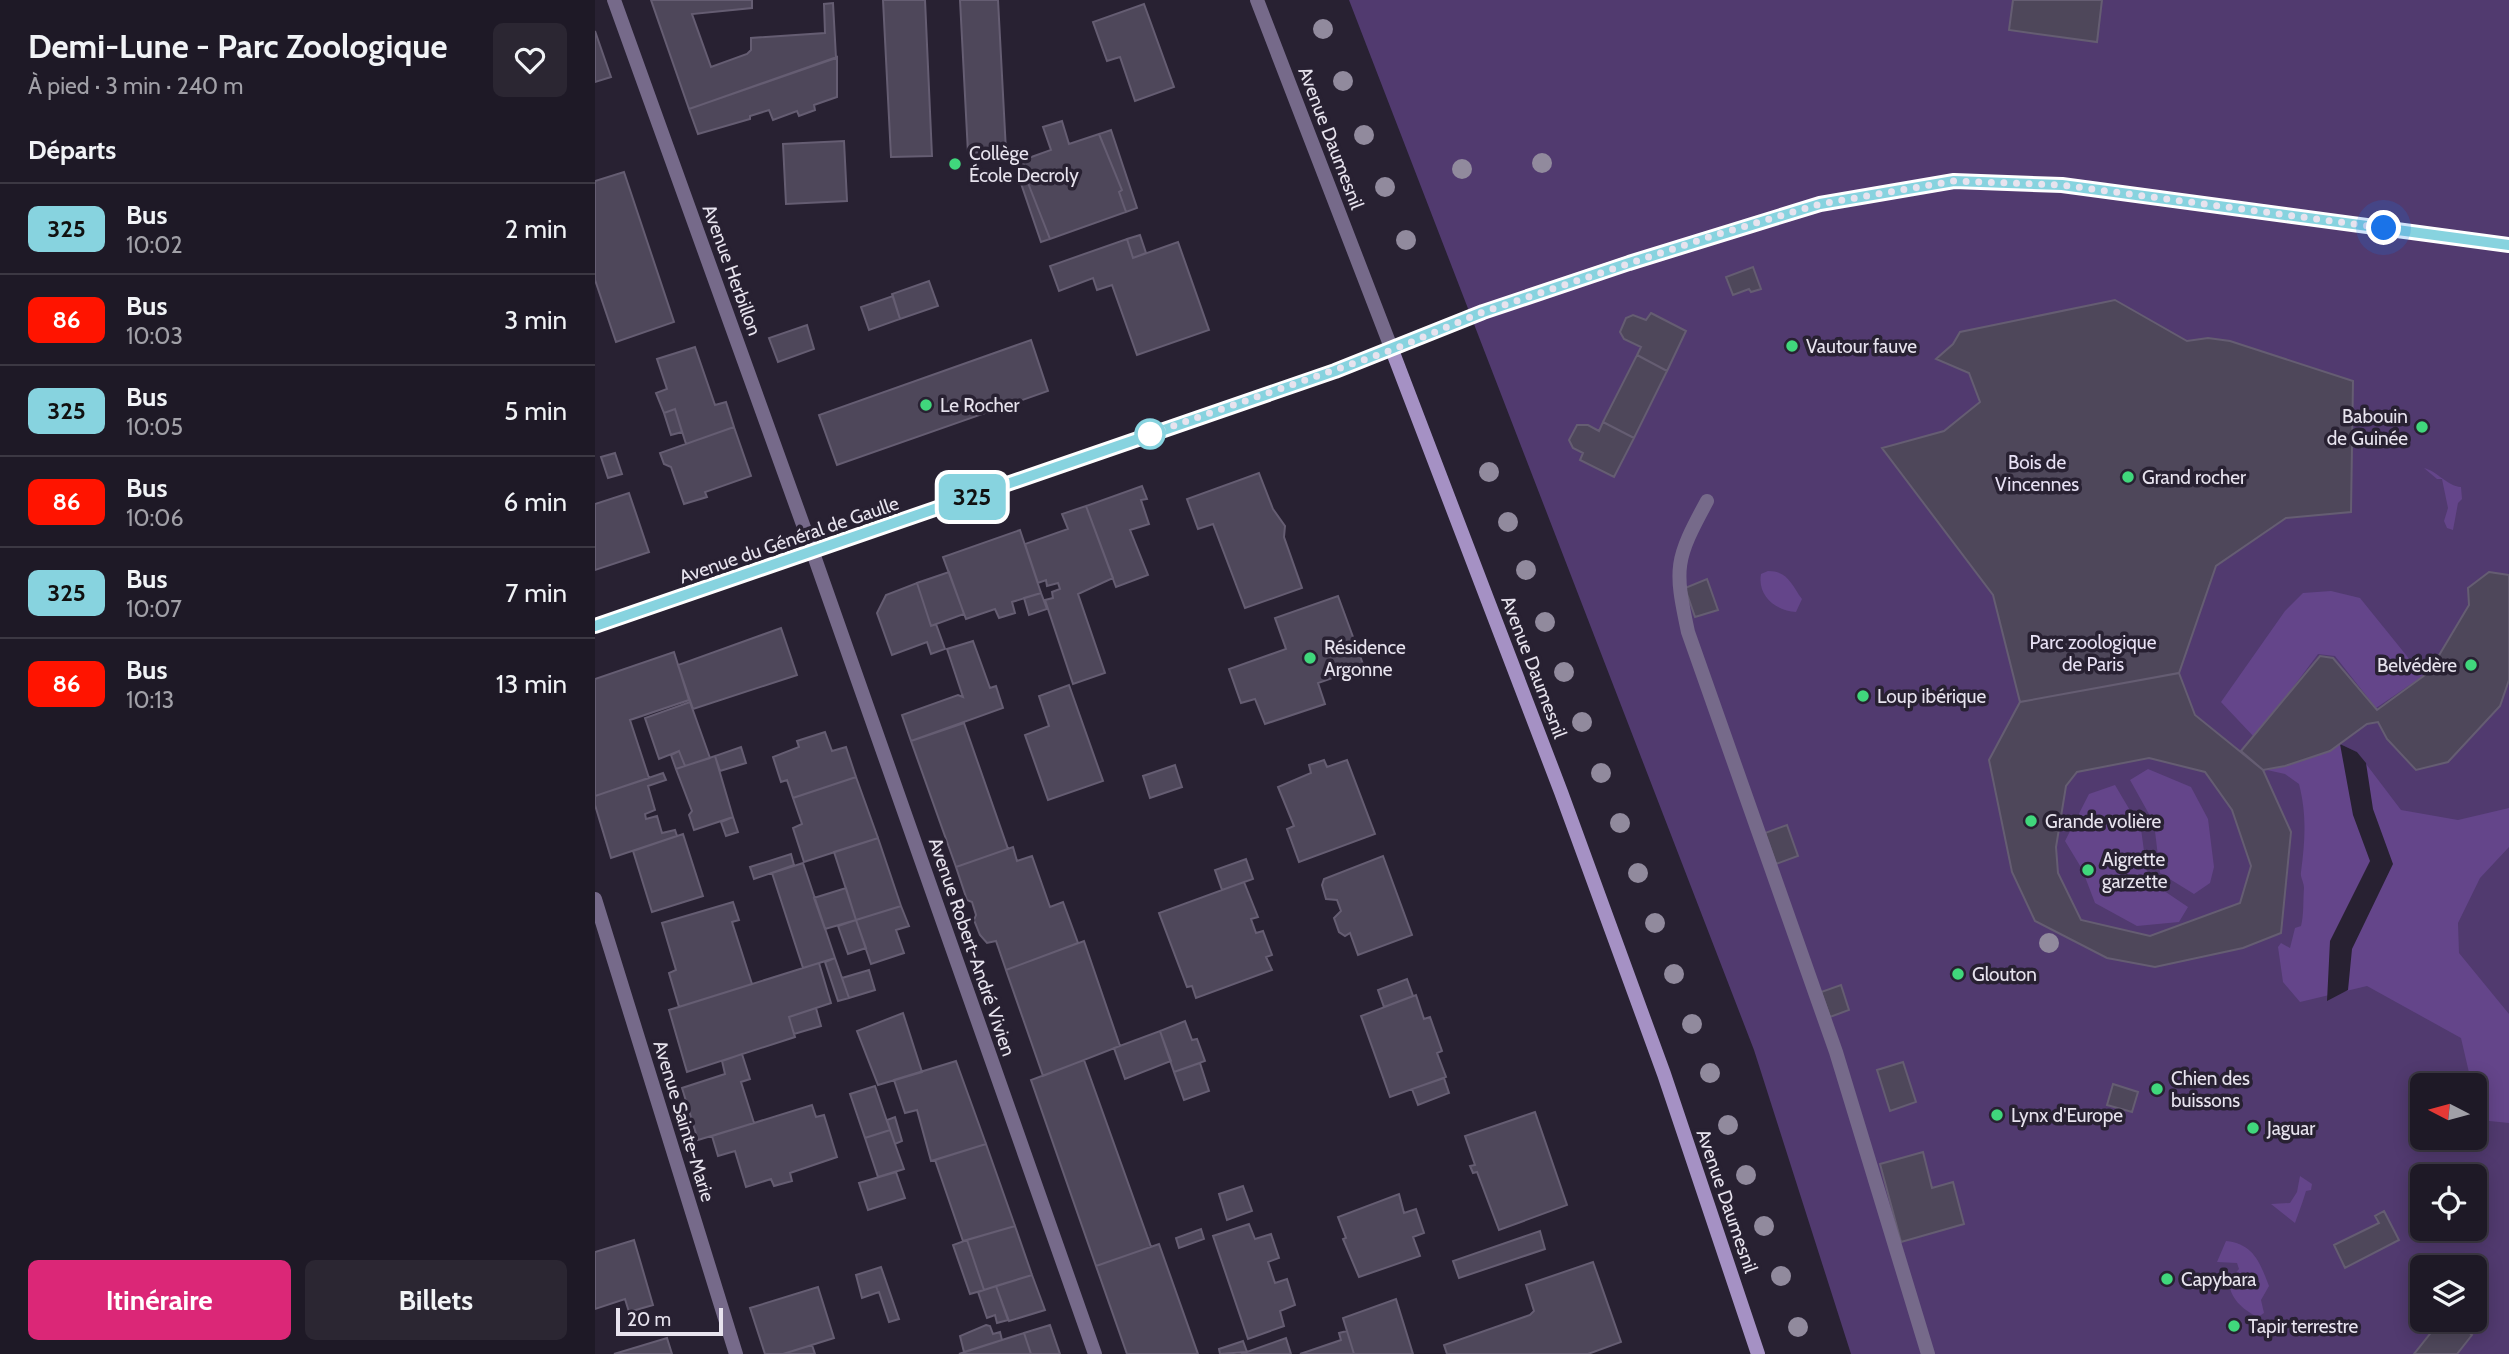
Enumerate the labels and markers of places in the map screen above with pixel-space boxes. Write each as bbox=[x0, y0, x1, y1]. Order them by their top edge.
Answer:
place label: Collège École Decroly bbox=[969, 142, 1079, 187]
marker: Collège École Decroly bbox=[947, 156, 963, 172]
place label: Vautour fauve bbox=[1806, 335, 1917, 358]
marker: Vautour fauve bbox=[1784, 338, 1800, 354]
place label: Le Rocher bbox=[940, 394, 1020, 417]
marker: Le Rocher bbox=[918, 397, 934, 413]
place label: Babouin de Guinée bbox=[2327, 405, 2408, 450]
unlabelled marker bbox=[1135, 419, 1165, 449]
marker: Babouin de Guinée bbox=[2414, 419, 2430, 435]
place label: Grand rocher bbox=[2142, 466, 2246, 489]
marker: Grand rocher bbox=[2120, 469, 2136, 485]
place label: Résidence Argonne bbox=[1324, 636, 1406, 681]
marker: Résidence Argonne bbox=[1302, 650, 1318, 666]
place label: Belvédère bbox=[2377, 654, 2457, 677]
marker: Belvédère bbox=[2463, 657, 2479, 673]
place label: Loup ibérique bbox=[1877, 685, 1986, 708]
marker: Loup ibérique bbox=[1855, 688, 1871, 704]
place label: Grande volière bbox=[2045, 810, 2161, 833]
marker: Grande volière bbox=[2023, 813, 2039, 829]
place label: Aigrette garzette bbox=[2102, 848, 2168, 893]
marker: Aigrette garzette bbox=[2080, 862, 2096, 878]
place label: Glouton bbox=[1972, 963, 2037, 986]
marker: Glouton bbox=[1950, 966, 1966, 982]
place label: Chien des buissons bbox=[2171, 1067, 2250, 1112]
marker: Chien des buissons bbox=[2149, 1081, 2165, 1097]
place label: Lynx d'Europe bbox=[2011, 1104, 2123, 1127]
marker: Lynx d'Europe bbox=[1989, 1107, 2005, 1123]
place label: Jaguar bbox=[2266, 1117, 2315, 1140]
marker: Jaguar bbox=[2245, 1120, 2261, 1136]
place label: Capybara bbox=[2181, 1268, 2256, 1291]
marker: Capybara bbox=[2159, 1271, 2175, 1287]
place label: Tapir terrestre bbox=[2248, 1315, 2359, 1338]
marker: Tapir terrestre bbox=[2226, 1318, 2242, 1334]

